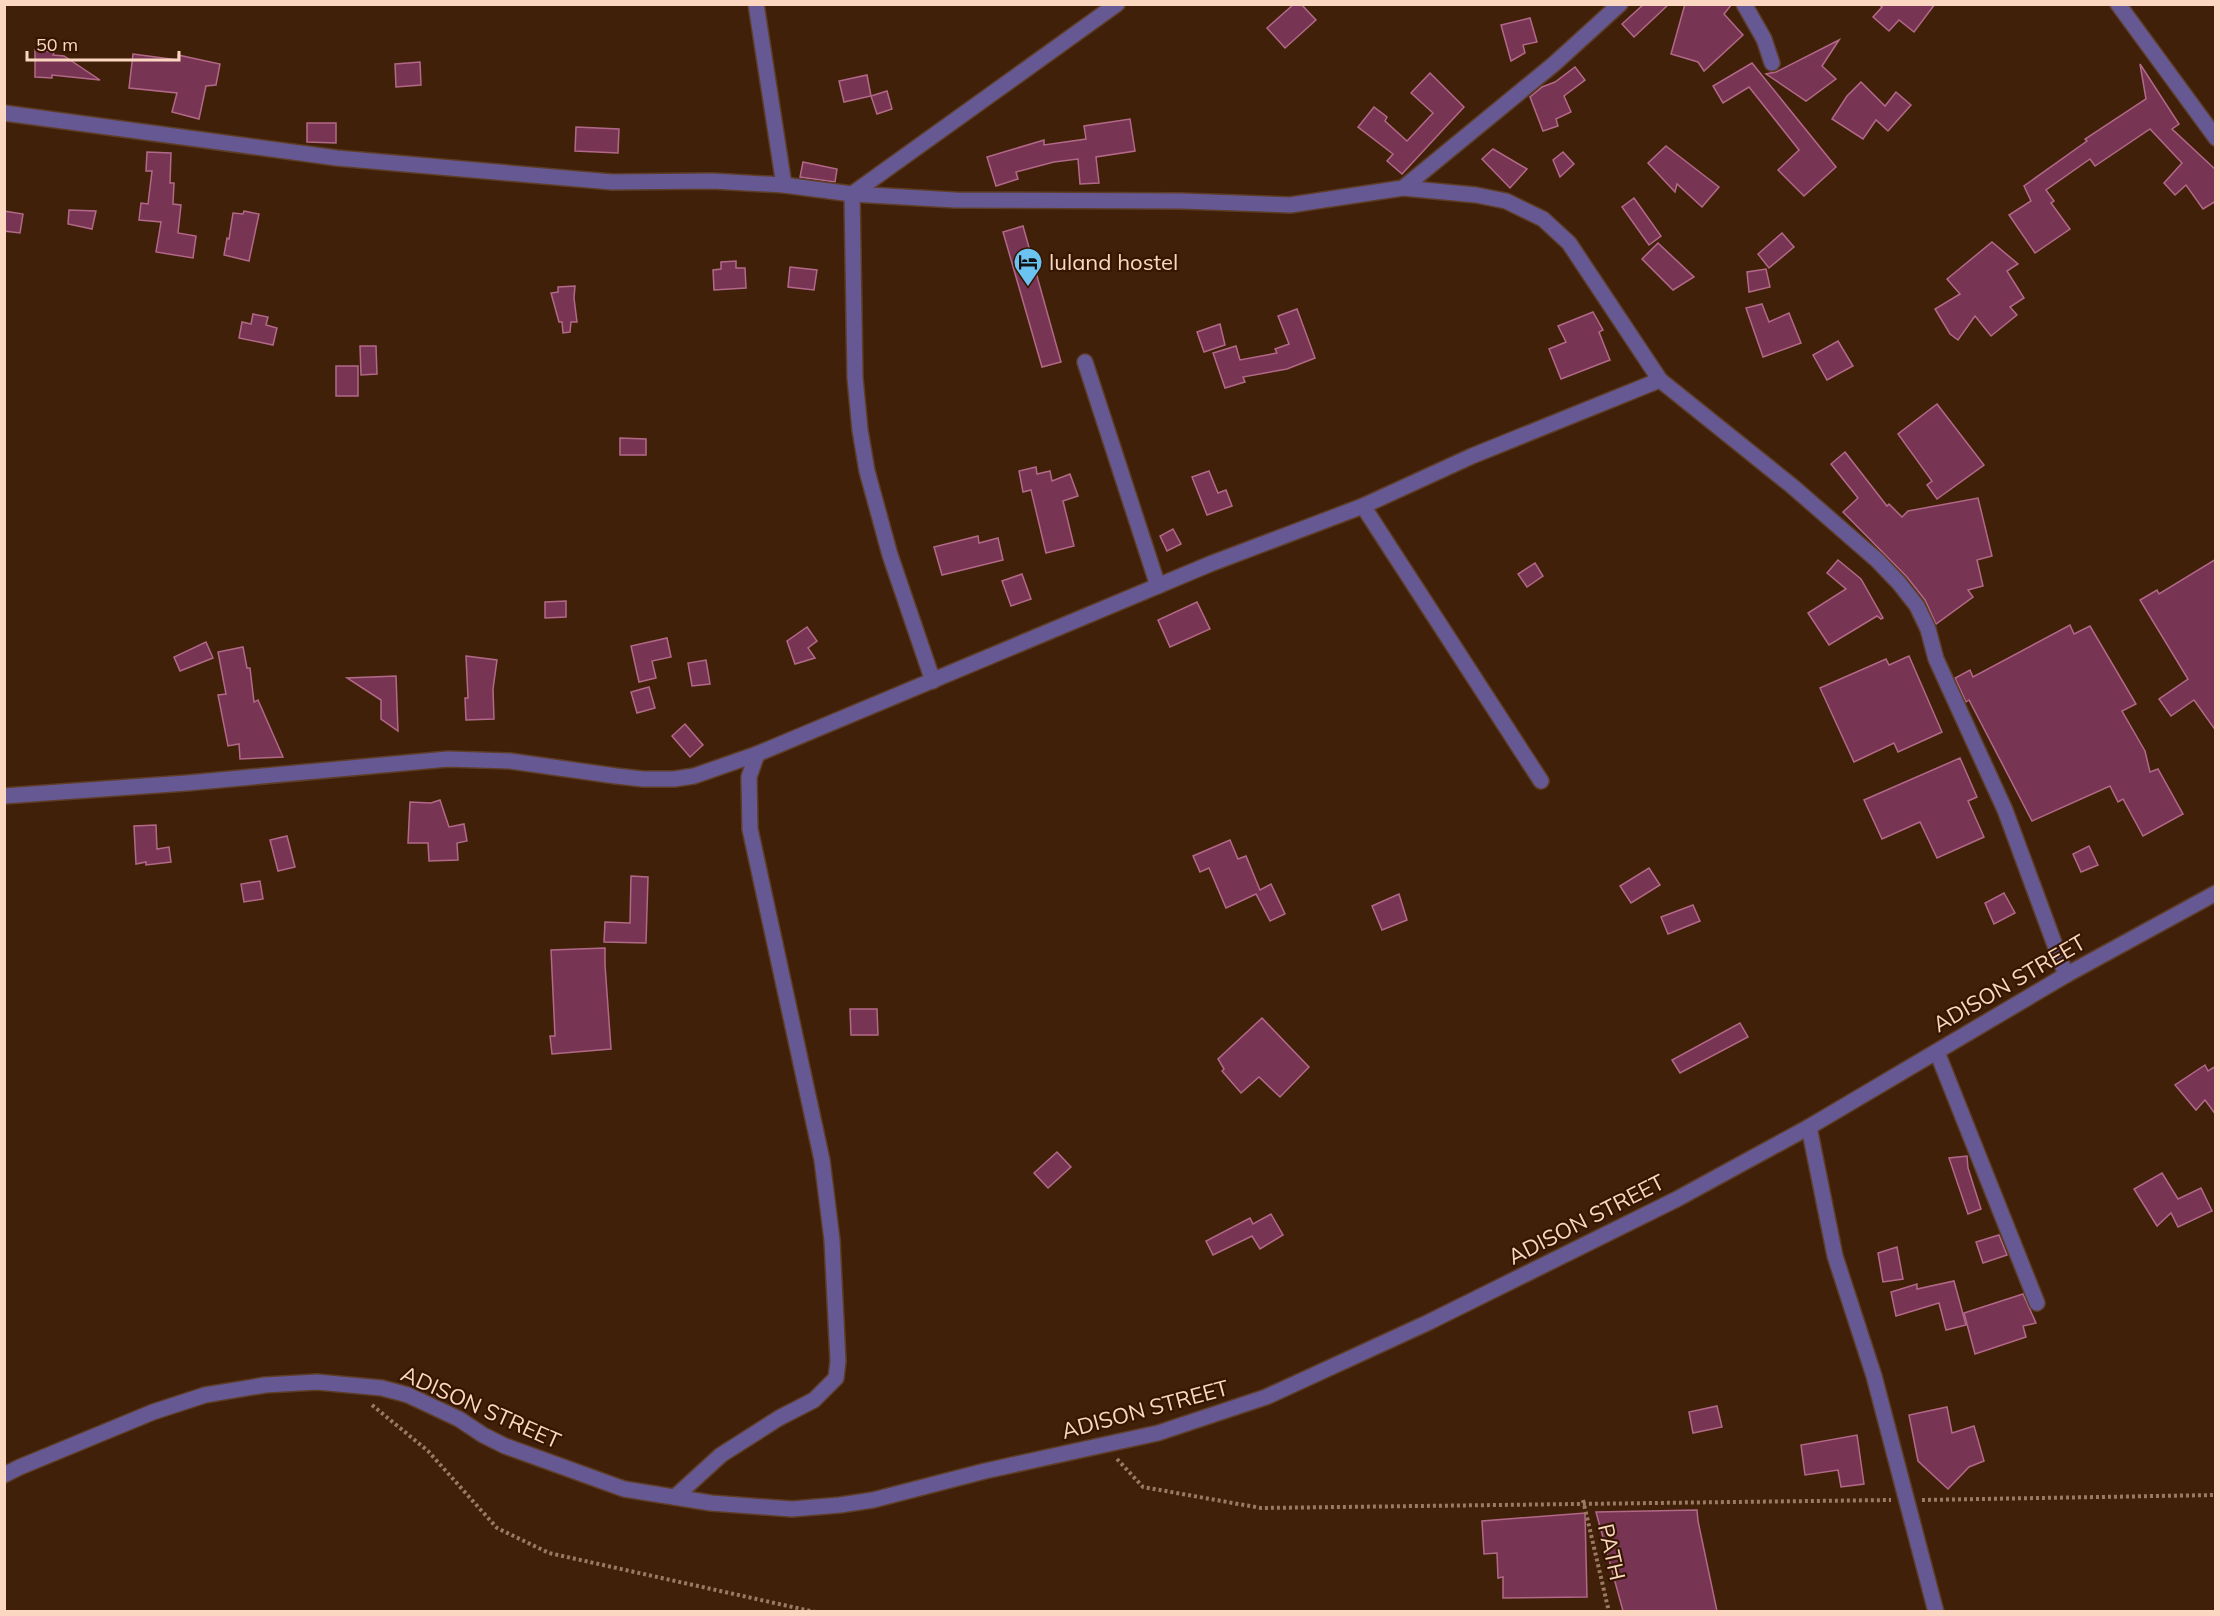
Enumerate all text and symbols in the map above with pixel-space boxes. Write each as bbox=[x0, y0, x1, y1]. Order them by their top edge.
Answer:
scale bar bbox=[27, 24, 178, 62]
text: 50 m bbox=[36, 33, 78, 56]
hotel icon: luland hostel bbox=[1012, 246, 1044, 288]
place label: luland hostel bbox=[1049, 248, 1178, 276]
street label: ADISON STREET bbox=[1928, 928, 2090, 1038]
street label: ADISON STREET bbox=[1503, 1167, 1669, 1271]
street label: ADISON STREET bbox=[397, 1359, 565, 1455]
street label: ADISON STREET bbox=[1058, 1373, 1232, 1445]
street label: PATH bbox=[1592, 1521, 1632, 1583]

